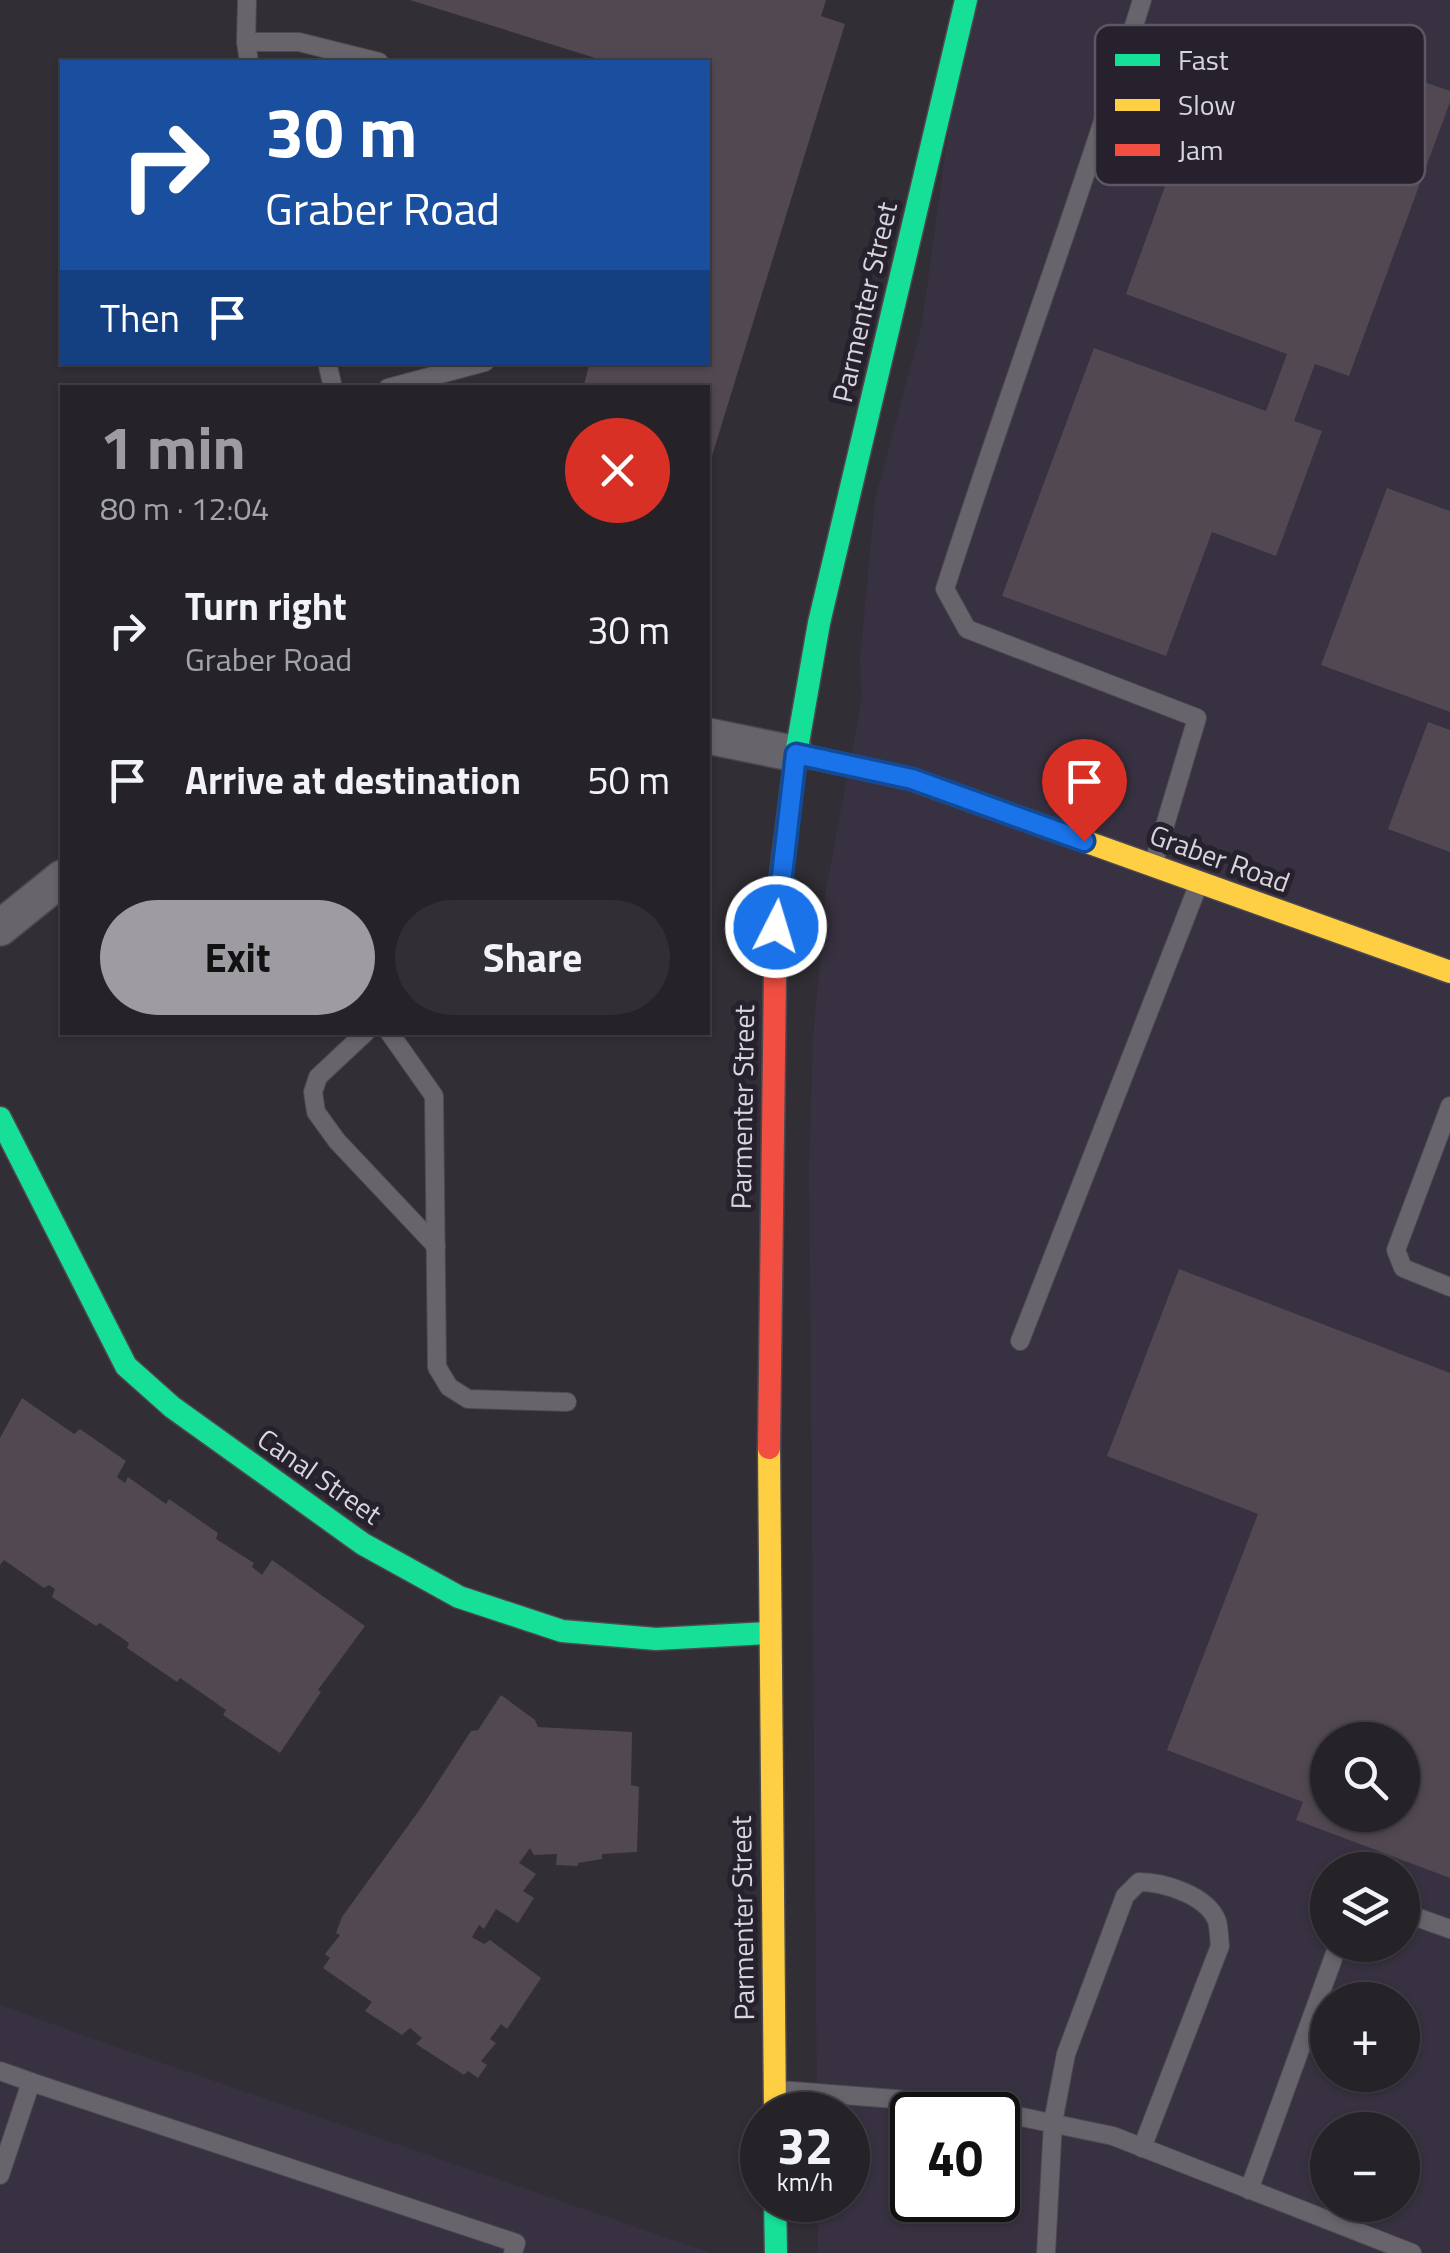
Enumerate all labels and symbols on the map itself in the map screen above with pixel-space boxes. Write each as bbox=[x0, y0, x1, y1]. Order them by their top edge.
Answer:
legend bbox=[1095, 25, 1425, 185]
text: Fast bbox=[1178, 38, 1229, 81]
text: Slow bbox=[1178, 83, 1236, 126]
text: Jam bbox=[1178, 128, 1224, 171]
street label: Parmenter Street bbox=[820, 197, 908, 407]
pin bbox=[1042, 739, 1127, 842]
street label: Graber Road bbox=[1144, 813, 1296, 903]
position arrow bbox=[724, 875, 828, 979]
street label: Parmenter Street bbox=[719, 1004, 765, 1210]
street label: Canal Street bbox=[249, 1417, 391, 1535]
street label: Parmenter Street bbox=[719, 1815, 765, 2021]
speed limit sign: 40 bbox=[890, 2092, 1020, 2222]

